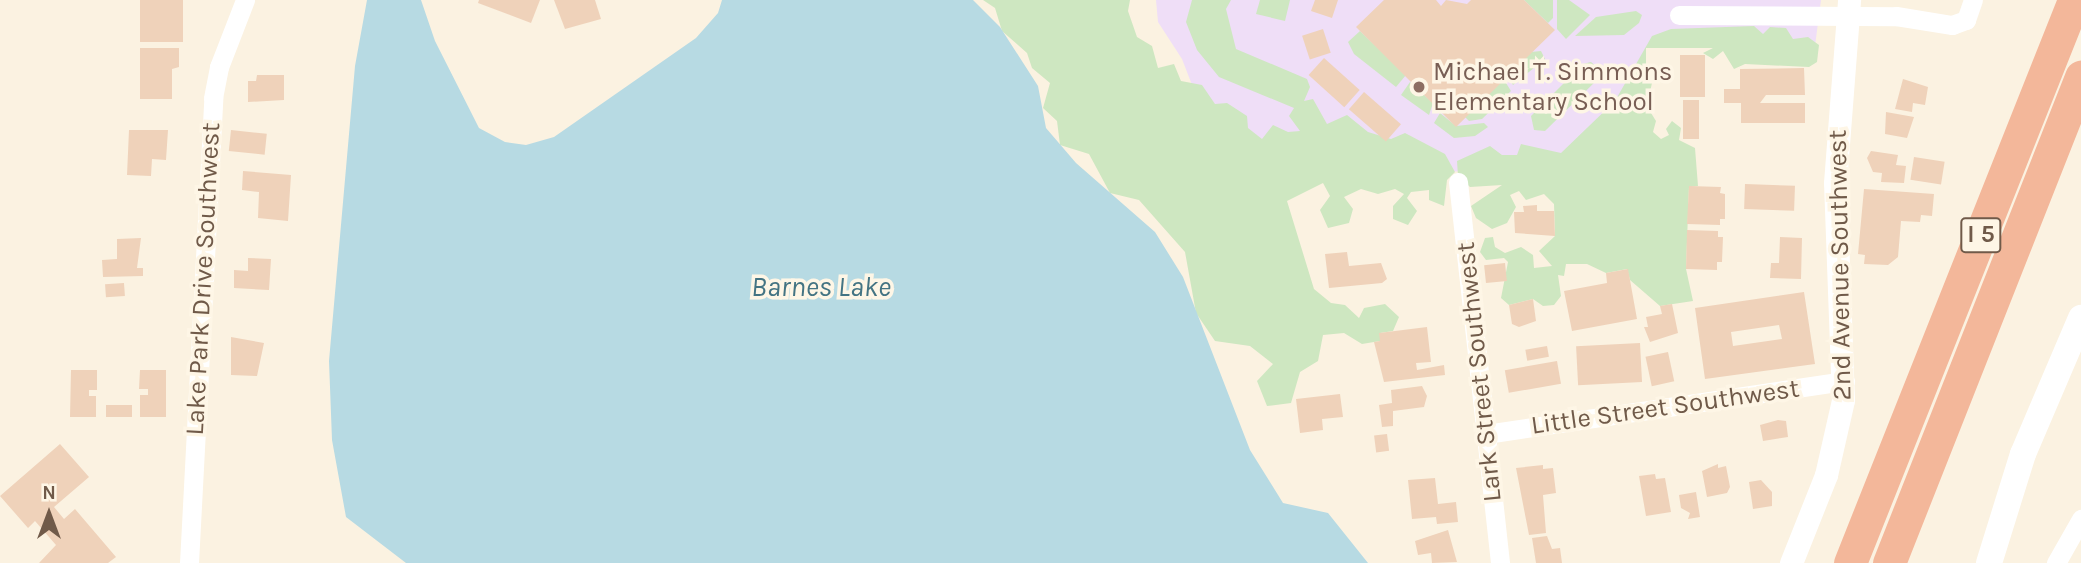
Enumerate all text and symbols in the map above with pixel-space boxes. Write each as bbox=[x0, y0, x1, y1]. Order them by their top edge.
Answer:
place label: Michael T. Simmons Elementary School bbox=[1433, 56, 1672, 118]
marker: Michael T. Simmons Elementary School bbox=[1411, 79, 1427, 95]
street label: Lake Park Drive Southwest bbox=[179, 122, 227, 436]
street label: 2nd Avenue Southwest bbox=[1822, 129, 1858, 401]
road number: I 5 bbox=[1960, 214, 2002, 256]
street label: Lark Street Southwest bbox=[1450, 241, 1508, 503]
water label: Barnes Lake bbox=[751, 270, 891, 304]
street label: Little Street Southwest bbox=[1529, 373, 1801, 441]
north arrow bbox=[14, 479, 84, 549]
text: N bbox=[42, 482, 56, 504]

